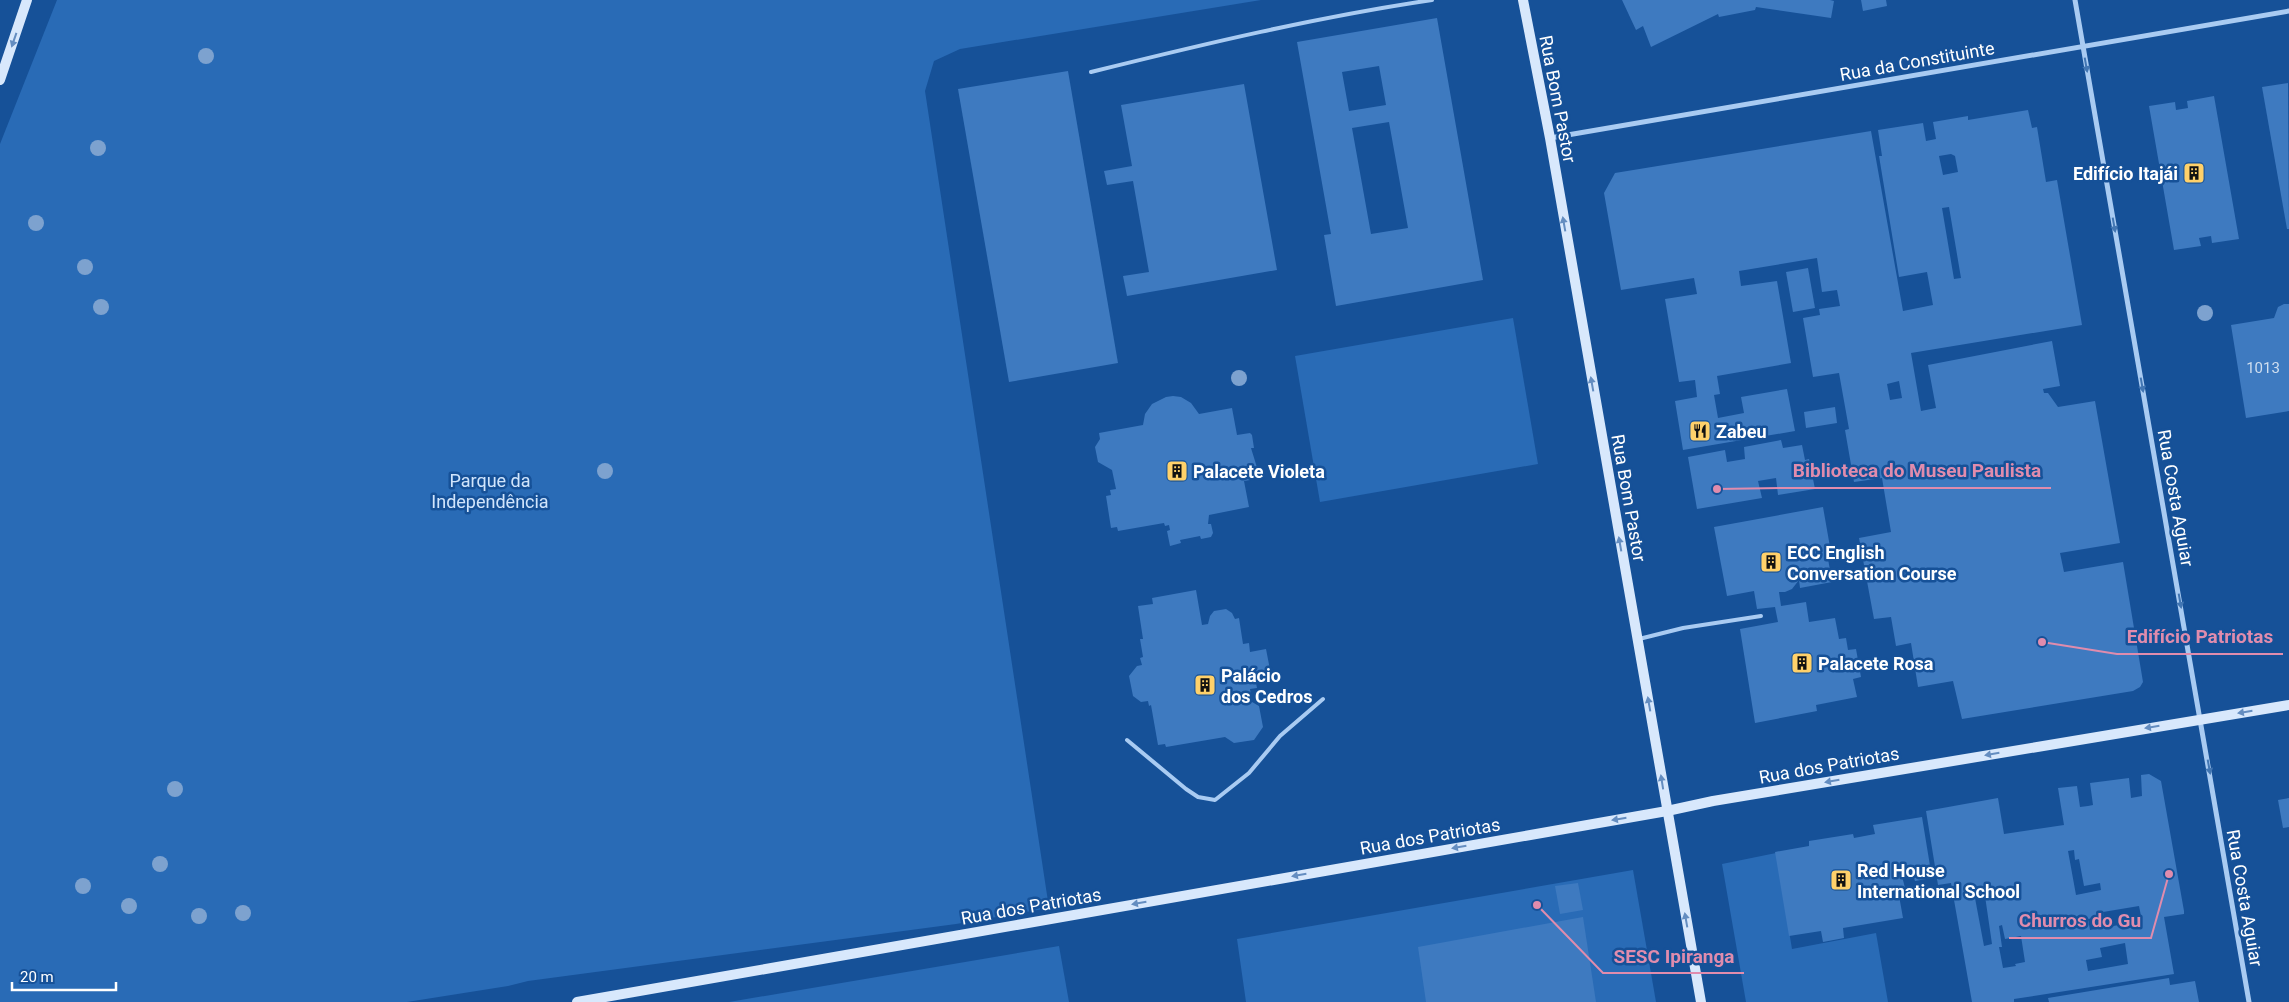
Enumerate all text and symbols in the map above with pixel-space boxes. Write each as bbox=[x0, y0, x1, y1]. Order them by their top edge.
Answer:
one-way arrow bbox=[9, 33, 17, 48]
street label: Rua Bom Pastor bbox=[1535, 33, 1581, 165]
street label: Rua da Constituinte bbox=[1838, 37, 1996, 85]
one-way arrow bbox=[2083, 58, 2091, 74]
building icon: Edifício Itajái bbox=[2182, 161, 2206, 185]
place label: Edifício Itajái bbox=[2073, 163, 2178, 184]
one-way arrow bbox=[1560, 215, 1568, 231]
one-way arrow bbox=[2111, 218, 2119, 234]
house number: 1013 bbox=[2246, 359, 2280, 377]
one-way arrow bbox=[1588, 375, 1596, 391]
one-way arrow bbox=[2139, 378, 2147, 394]
restaurant icon: Zabeu bbox=[1688, 419, 1712, 443]
place label: Zabeu bbox=[1716, 421, 1766, 442]
street label: Rua Costa Aguiar bbox=[2154, 428, 2198, 568]
street label: Rua Bom Pastor bbox=[1607, 432, 1651, 564]
callout: Biblioteca do Museu Paulista bbox=[1783, 454, 2051, 488]
building icon: Palacete Violeta bbox=[1165, 459, 1189, 483]
text: Biblioteca do Museu Paulista bbox=[1793, 459, 2041, 482]
place label: Palacete Violeta bbox=[1193, 461, 1325, 482]
park label: Parque da Independência bbox=[431, 470, 549, 512]
one-way arrow bbox=[1616, 535, 1624, 551]
place label: ECC English Conversation Course bbox=[1787, 542, 1957, 584]
building icon: ECC English Conversation Course bbox=[1759, 550, 1783, 574]
one-way arrow bbox=[2177, 593, 2185, 609]
callout: Edifício Patriotas bbox=[2117, 620, 2283, 654]
text: Edifício Patriotas bbox=[2127, 625, 2273, 648]
building icon: Palacete Rosa bbox=[1790, 651, 1814, 675]
place label: Palacete Rosa bbox=[1818, 653, 1934, 674]
place label: Palácio dos Cedros bbox=[1221, 665, 1312, 707]
building icon: Palácio dos Cedros bbox=[1193, 673, 1217, 697]
one-way arrow bbox=[1644, 695, 1652, 711]
one-way arrow bbox=[2237, 709, 2253, 717]
one-way arrow bbox=[2144, 724, 2160, 732]
street label: Rua dos Patriotas bbox=[1757, 742, 1901, 788]
one-way arrow bbox=[1984, 751, 2000, 759]
one-way arrow bbox=[2205, 760, 2213, 776]
one-way arrow bbox=[1658, 773, 1666, 789]
one-way arrow bbox=[1824, 778, 1840, 786]
street label: Rua dos Patriotas bbox=[1358, 813, 1502, 859]
one-way arrow bbox=[1610, 816, 1626, 824]
street label: Rua Costa Aguiar bbox=[2223, 828, 2267, 968]
one-way arrow bbox=[1450, 844, 1466, 852]
place label: Red House International School bbox=[1857, 860, 2020, 902]
building icon: Red House International School bbox=[1829, 868, 1853, 892]
one-way arrow bbox=[1290, 872, 1306, 880]
street label: Rua dos Patriotas bbox=[959, 883, 1103, 929]
one-way arrow bbox=[1130, 900, 1146, 908]
callout: Churros do Gu bbox=[2009, 904, 2151, 938]
text: Churros do Gu bbox=[2019, 909, 2141, 932]
one-way arrow bbox=[1682, 911, 1690, 927]
callout: SESC Ipiranga bbox=[1603, 939, 1744, 973]
text: SESC Ipiranga bbox=[1613, 945, 1735, 968]
scale bar bbox=[12, 960, 116, 992]
text: 20 m bbox=[20, 968, 54, 986]

